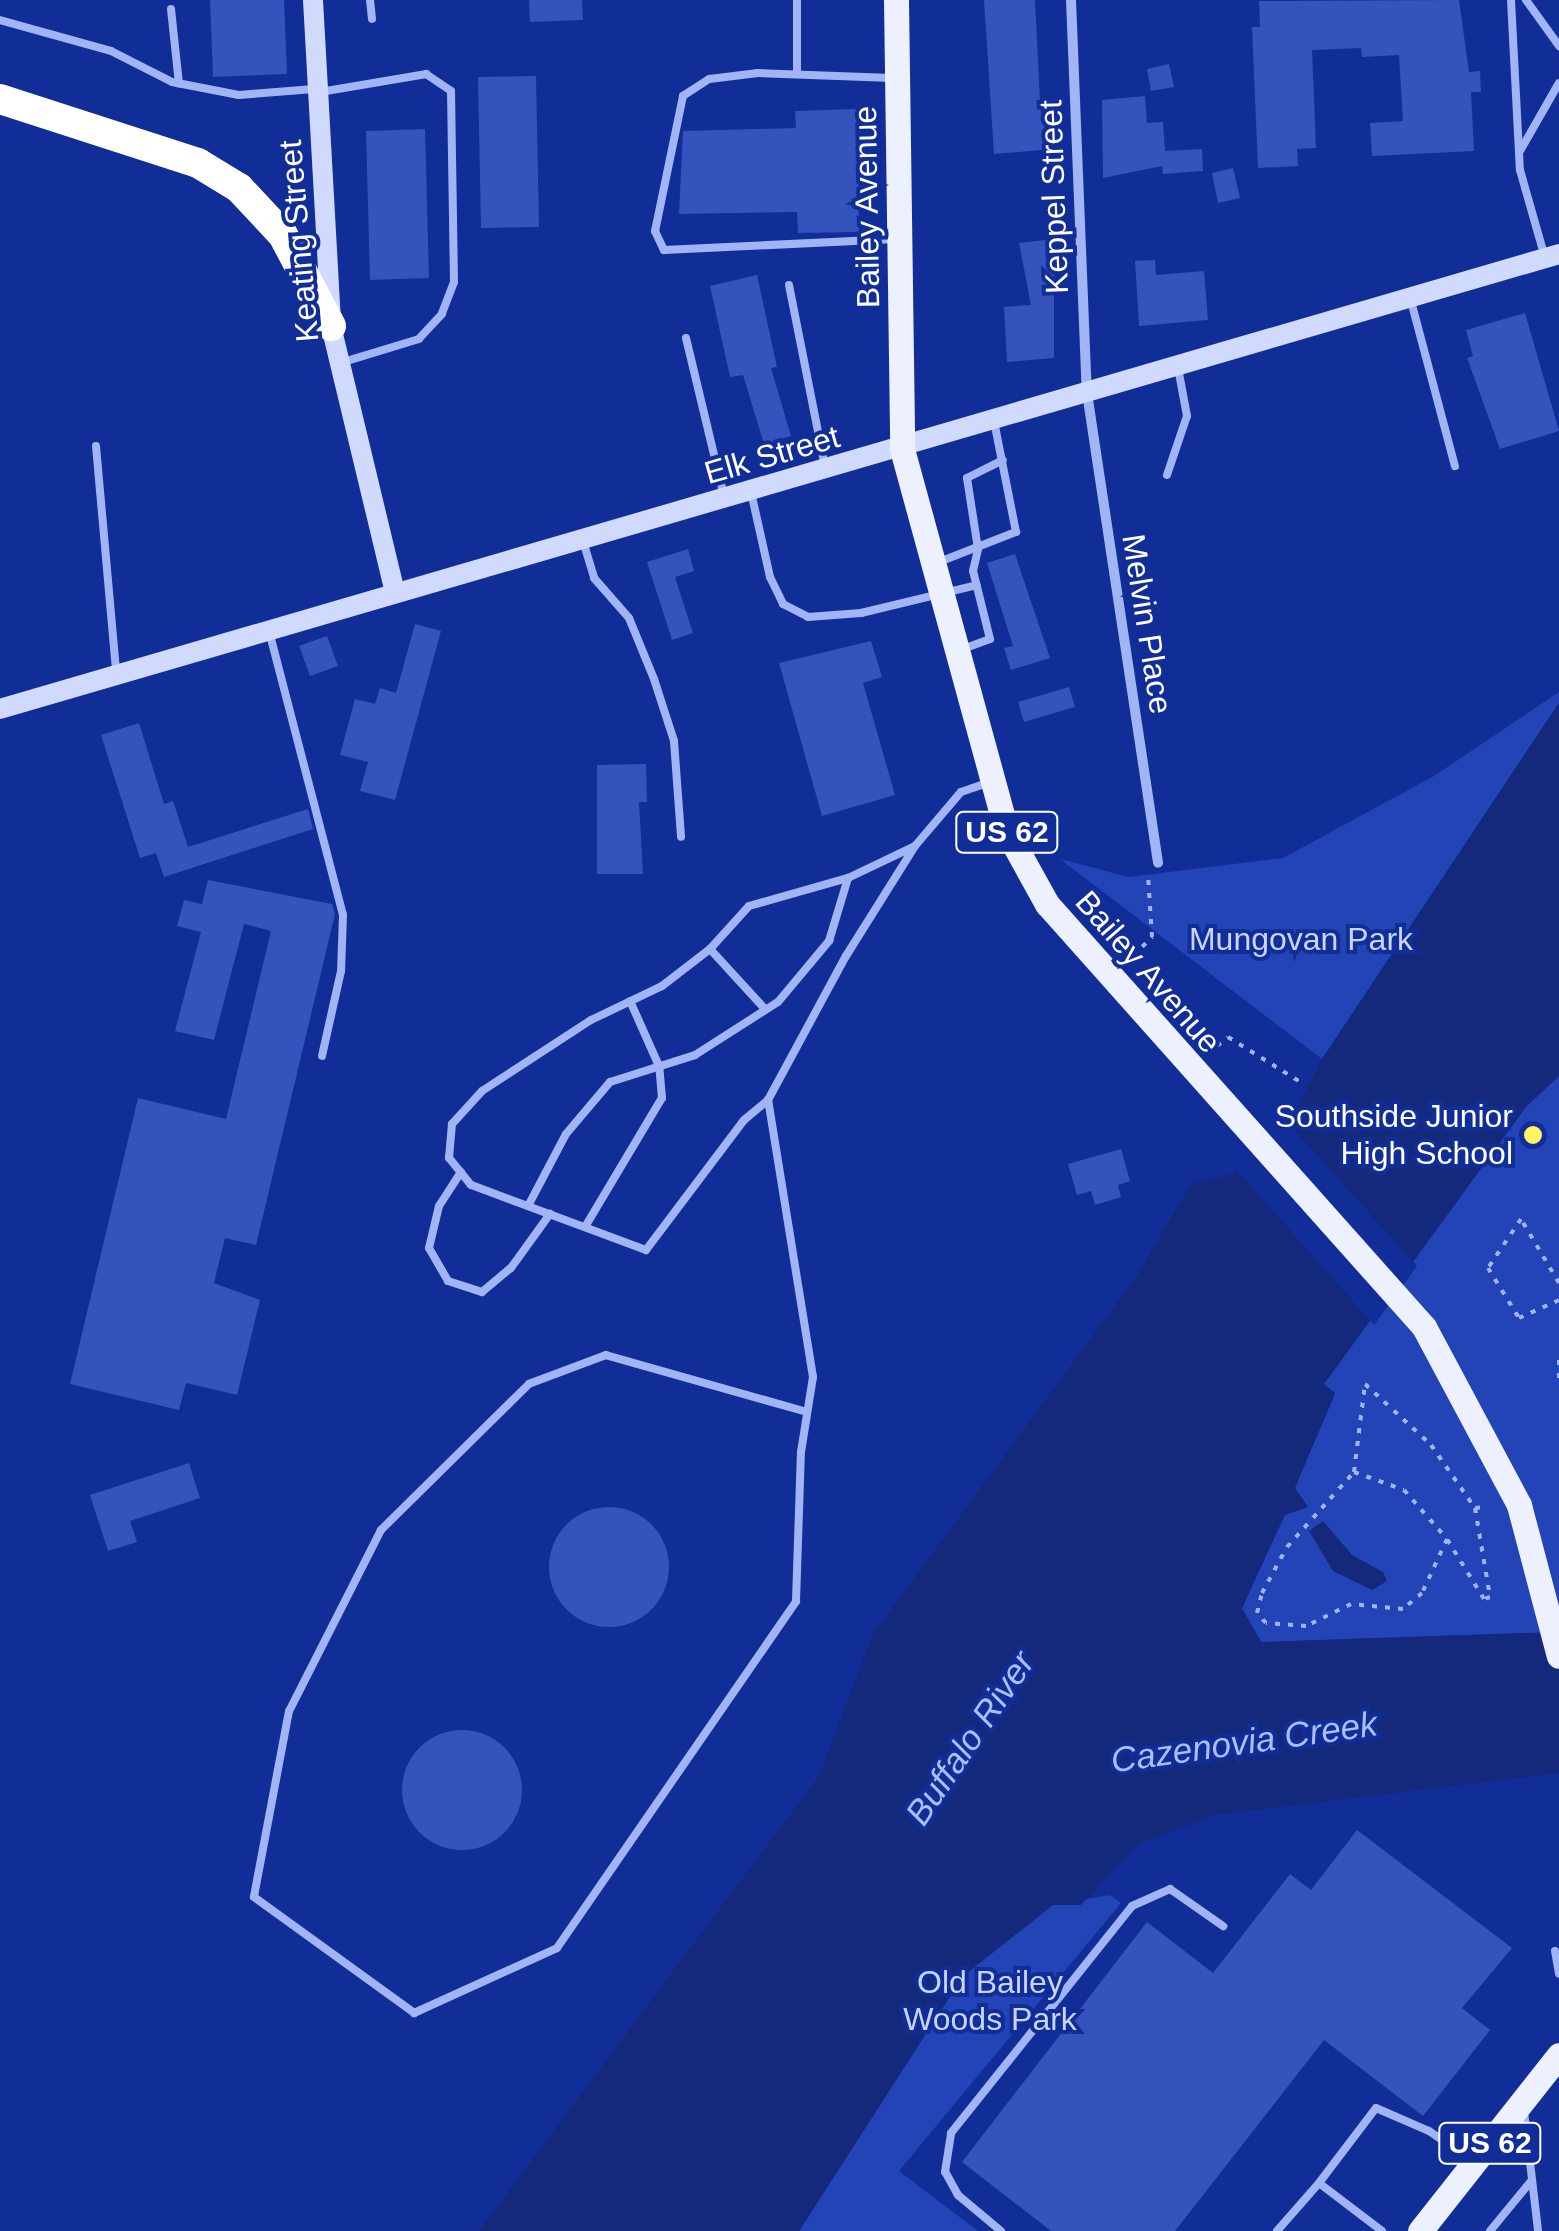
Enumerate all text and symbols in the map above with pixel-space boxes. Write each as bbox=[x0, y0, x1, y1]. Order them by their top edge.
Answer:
street label: Keppel Street bbox=[1031, 99, 1077, 295]
street label: Bailey Avenue bbox=[846, 105, 888, 309]
street label: Keating Street bbox=[271, 138, 327, 344]
street label: Elk Street bbox=[700, 417, 844, 493]
street label: Melvin Place bbox=[1114, 531, 1180, 717]
road number: US 62 bbox=[954, 807, 1060, 857]
street label: Bailey Avenue bbox=[1067, 882, 1229, 1062]
park label: Mungovan Park bbox=[1189, 920, 1413, 958]
place label: Southside Junior High School bbox=[1275, 1098, 1513, 1173]
marker: Southside Junior High School bbox=[1522, 1124, 1544, 1146]
water label: Buffalo River bbox=[897, 1643, 1043, 1833]
water label: Cazenovia Creek bbox=[1108, 1703, 1380, 1781]
park label: Old Bailey Woods Park bbox=[903, 1964, 1077, 2039]
road number: US 62 bbox=[1438, 2118, 1542, 2168]

